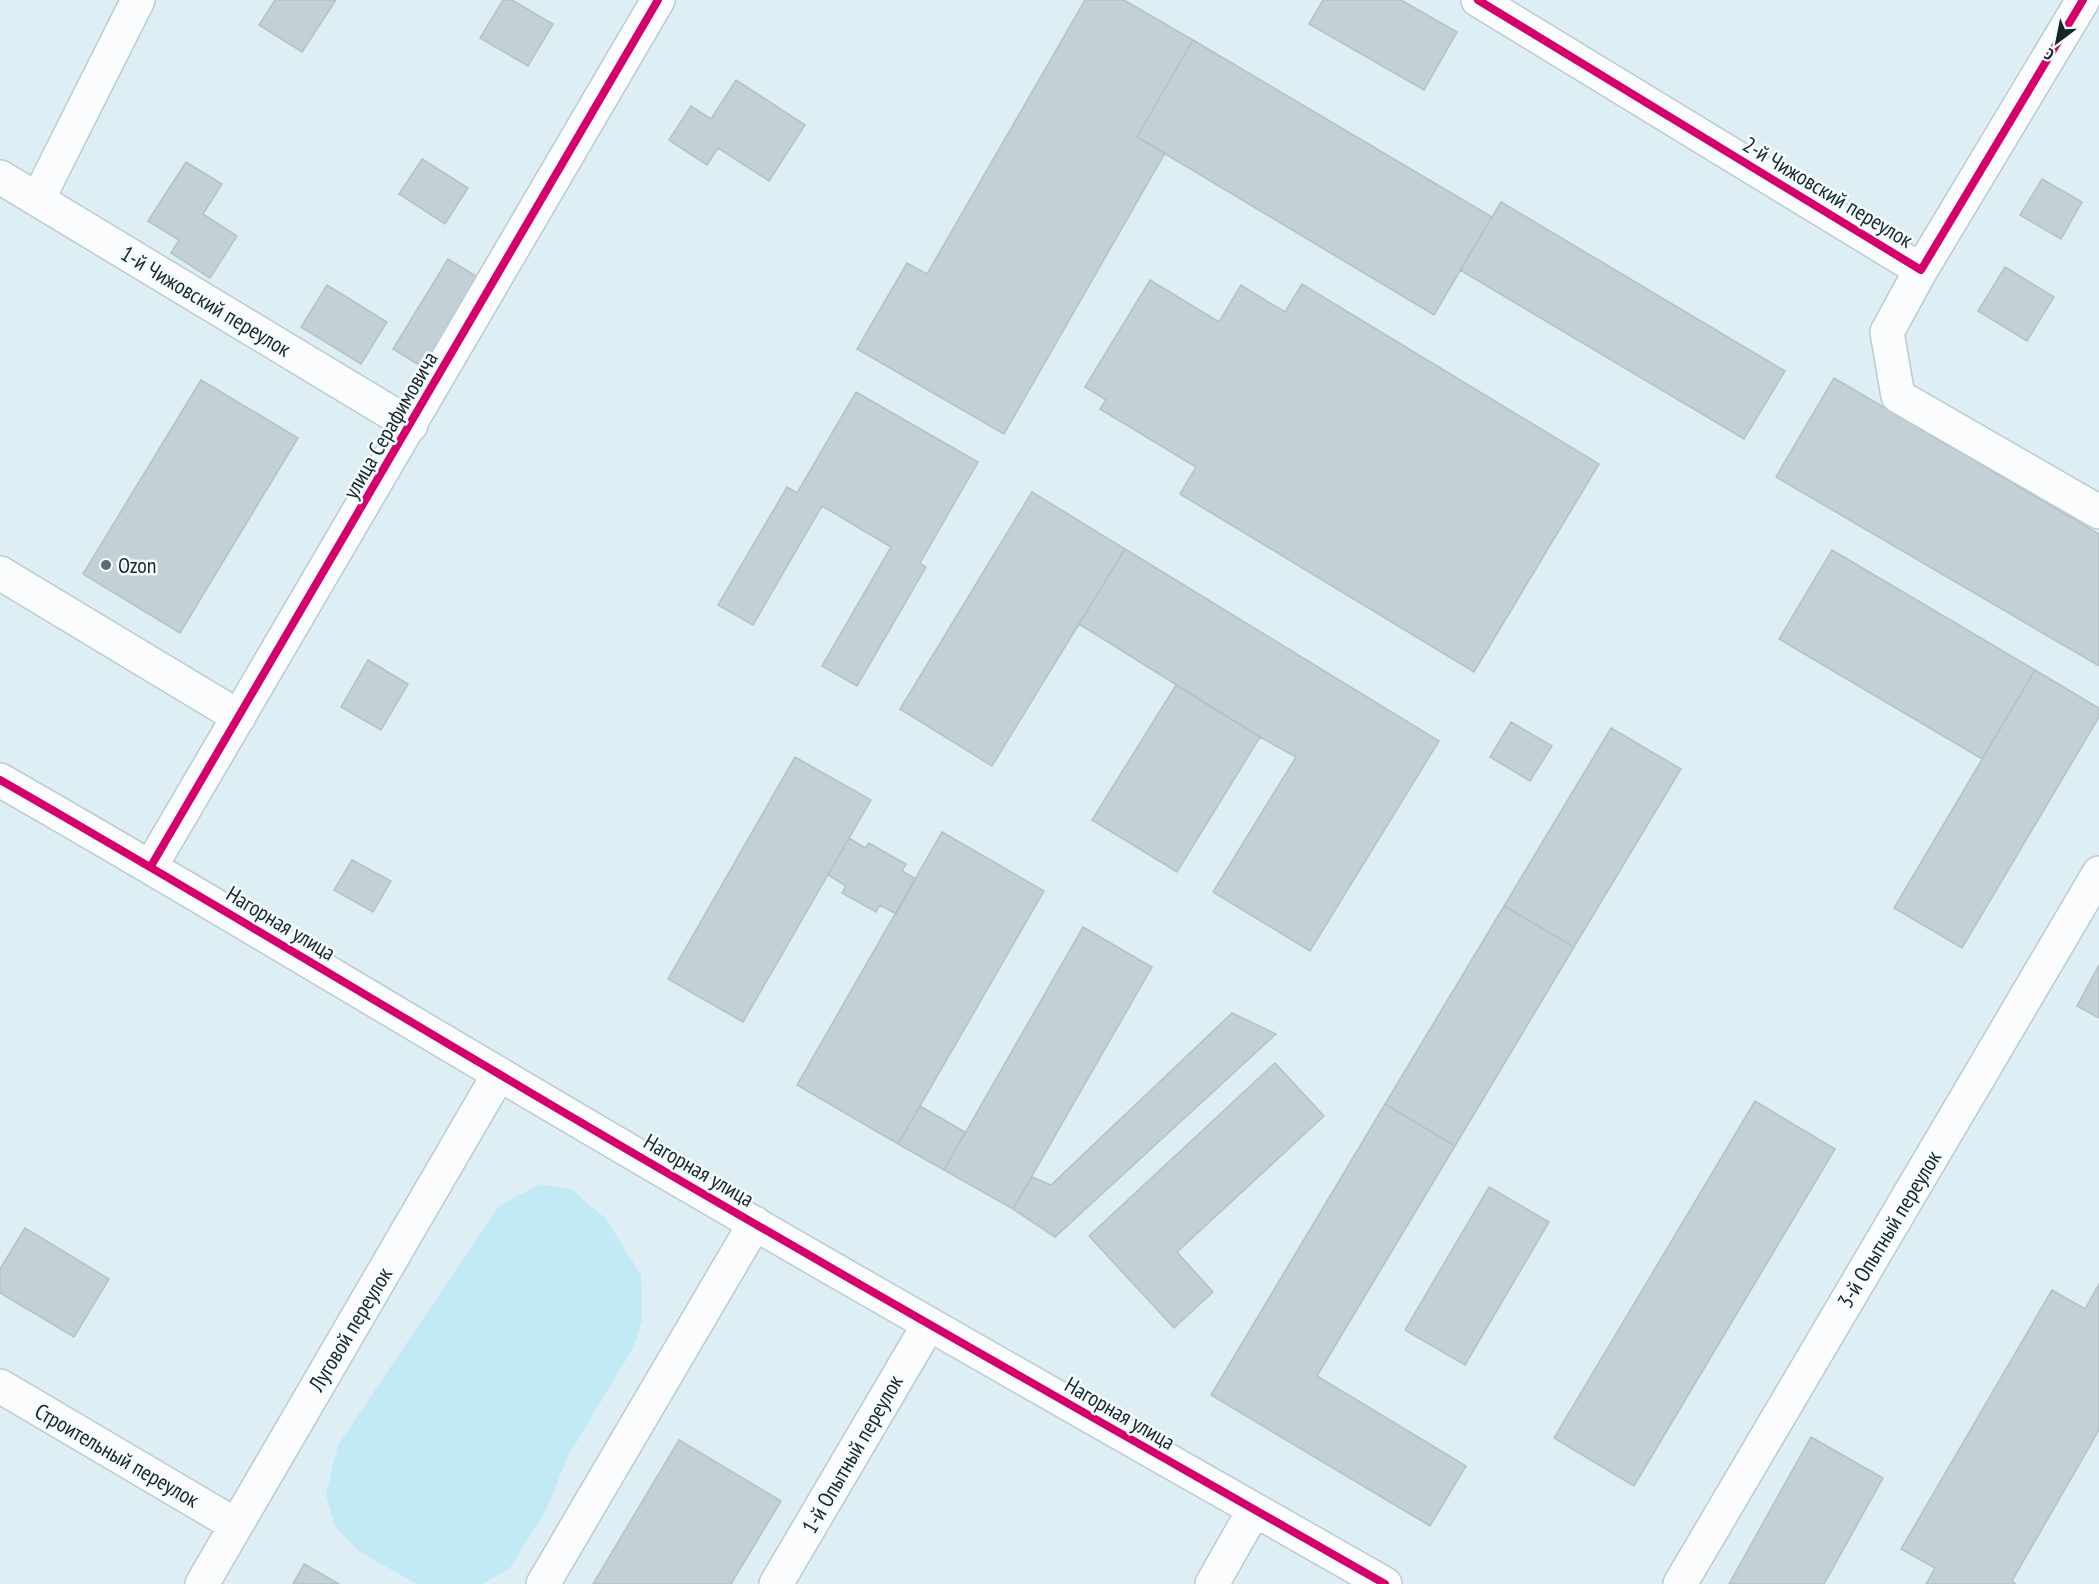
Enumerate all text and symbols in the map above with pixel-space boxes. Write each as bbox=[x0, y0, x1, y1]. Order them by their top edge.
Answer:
north arrow bbox=[2027, 12, 2087, 72]
text: С bbox=[2040, 44, 2057, 65]
street label: 2-й Чижовский переулок bbox=[1738, 130, 1918, 254]
street label: 1-й Чижовский переулок bbox=[116, 239, 296, 363]
street label: улица Серафимовича bbox=[337, 346, 443, 504]
place label: Ozon bbox=[118, 551, 157, 579]
marker: Ozon bbox=[99, 558, 113, 572]
street label: Нагорная улица bbox=[221, 879, 341, 967]
street label: Нагорная улица bbox=[639, 1127, 759, 1213]
street label: 3-й Опытный переулок bbox=[1831, 1145, 1947, 1313]
street label: Луговой переулок bbox=[302, 1262, 398, 1397]
street label: 1-й Опытный переулок bbox=[795, 1369, 909, 1538]
street label: Нагорная улица bbox=[1060, 1370, 1180, 1456]
street label: Строительный переулок bbox=[30, 1397, 205, 1514]

